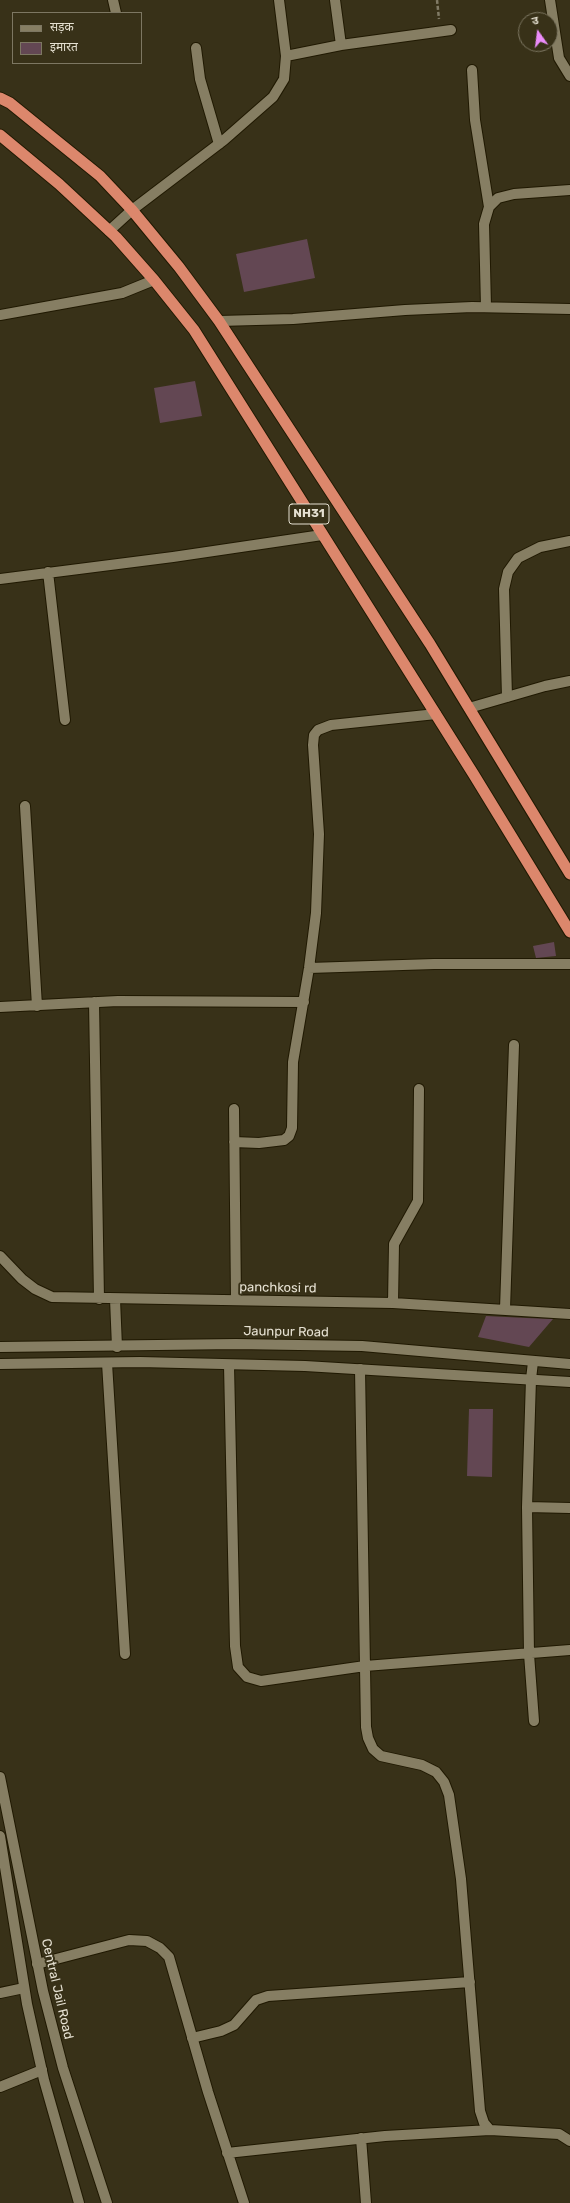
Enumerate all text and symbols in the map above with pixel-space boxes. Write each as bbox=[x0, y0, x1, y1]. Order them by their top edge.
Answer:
legend bbox=[12, 12, 142, 64]
north arrow bbox=[518, 12, 558, 52]
text: उ bbox=[531, 14, 540, 28]
text: सड़क bbox=[50, 20, 74, 34]
text: इमारत bbox=[50, 40, 78, 54]
road number: NH31 bbox=[289, 504, 329, 524]
street label: panchkosi rd bbox=[239, 1280, 317, 1296]
street label: Jaunpur Road bbox=[243, 1323, 329, 1341]
street label: Central Jail Road bbox=[38, 1937, 76, 2041]

